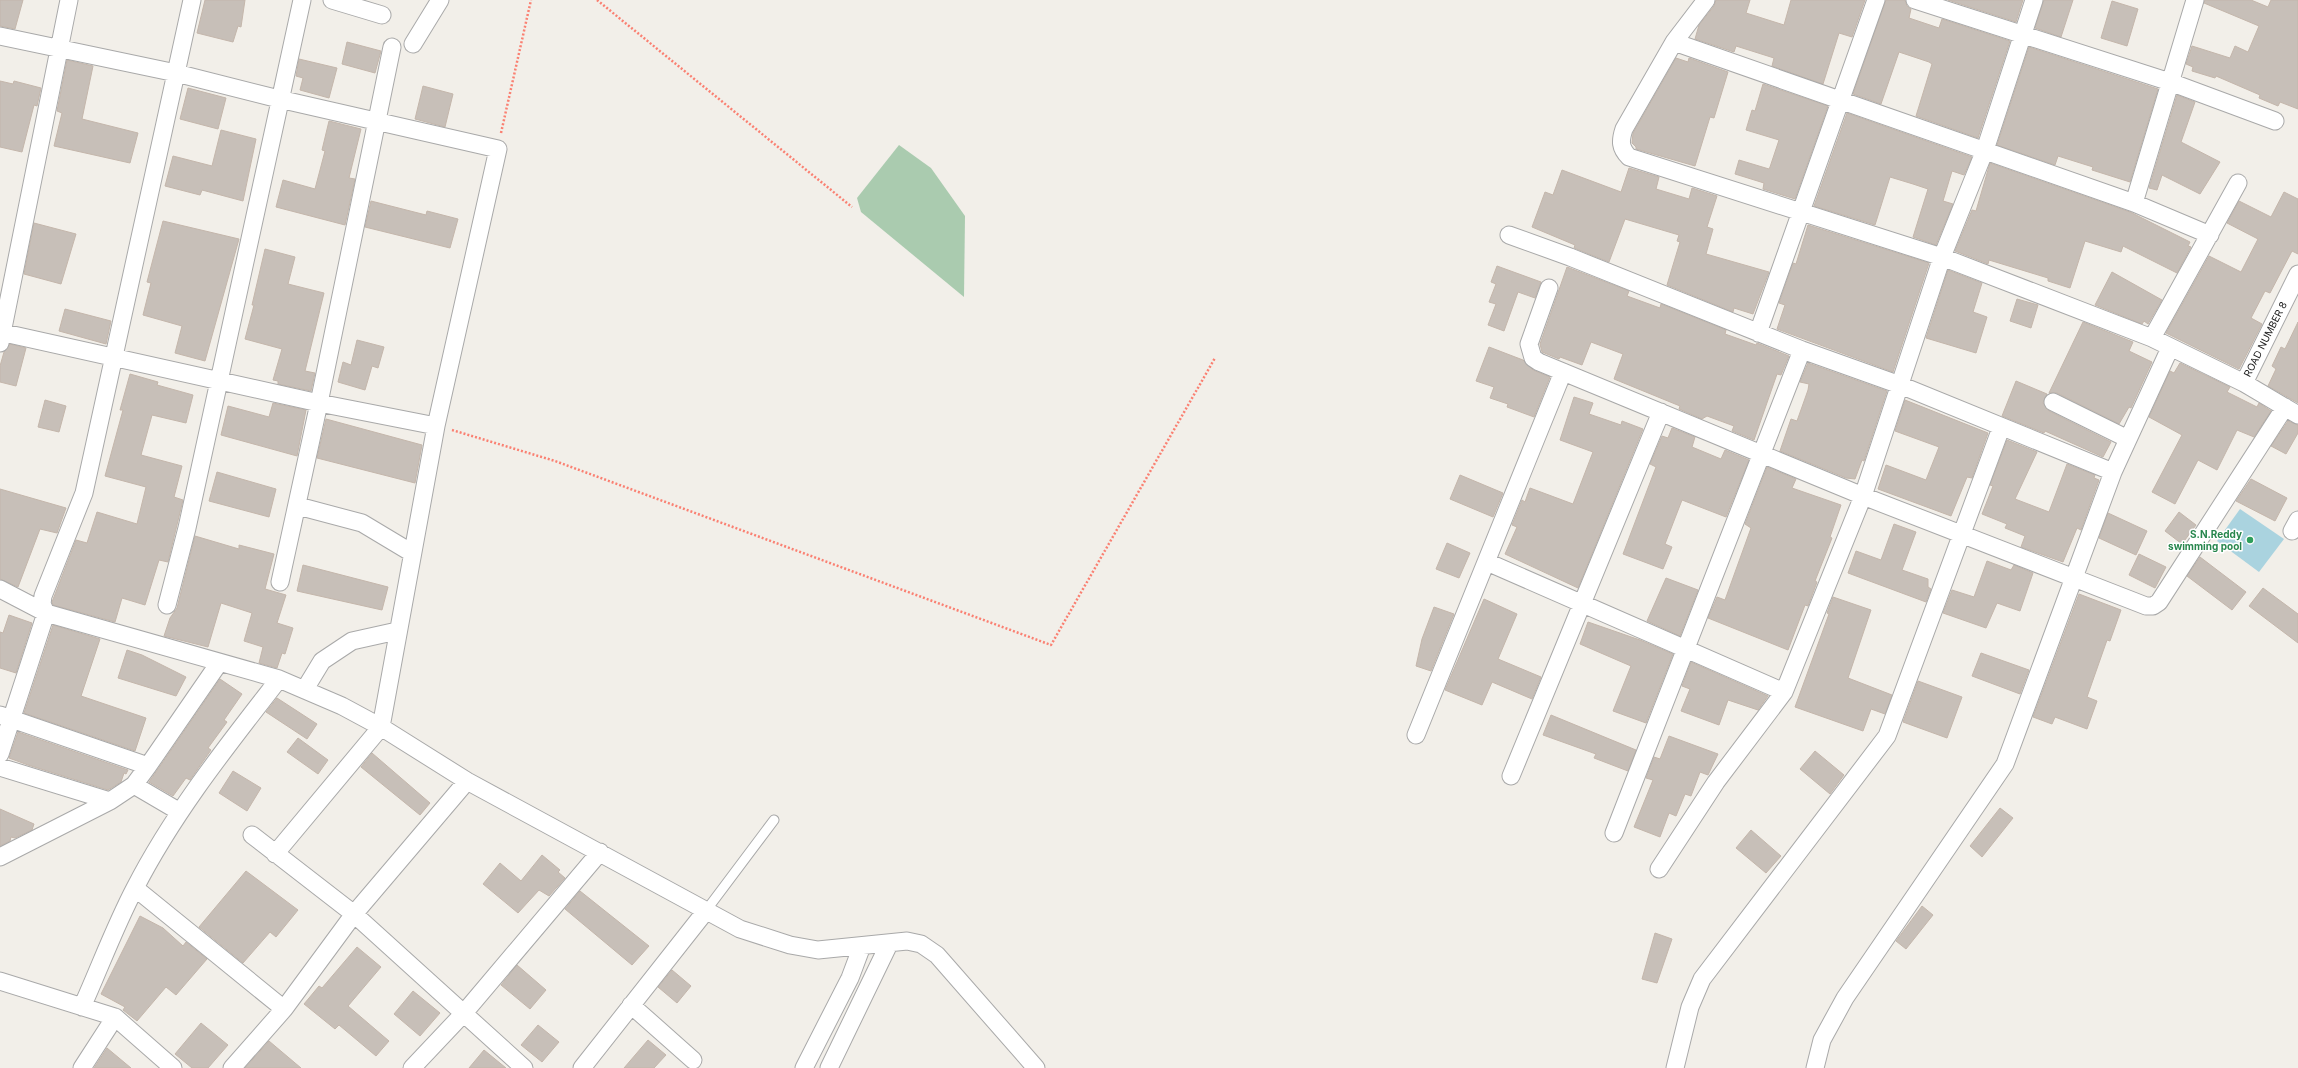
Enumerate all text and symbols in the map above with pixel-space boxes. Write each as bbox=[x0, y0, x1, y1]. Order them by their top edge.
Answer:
street label: ROAD NUMBER 8 bbox=[2241, 299, 2289, 379]
place label: S.N.Reddy swimming pool bbox=[2168, 528, 2242, 553]
marker: S.N.Reddy swimming pool bbox=[2245, 535, 2255, 545]

